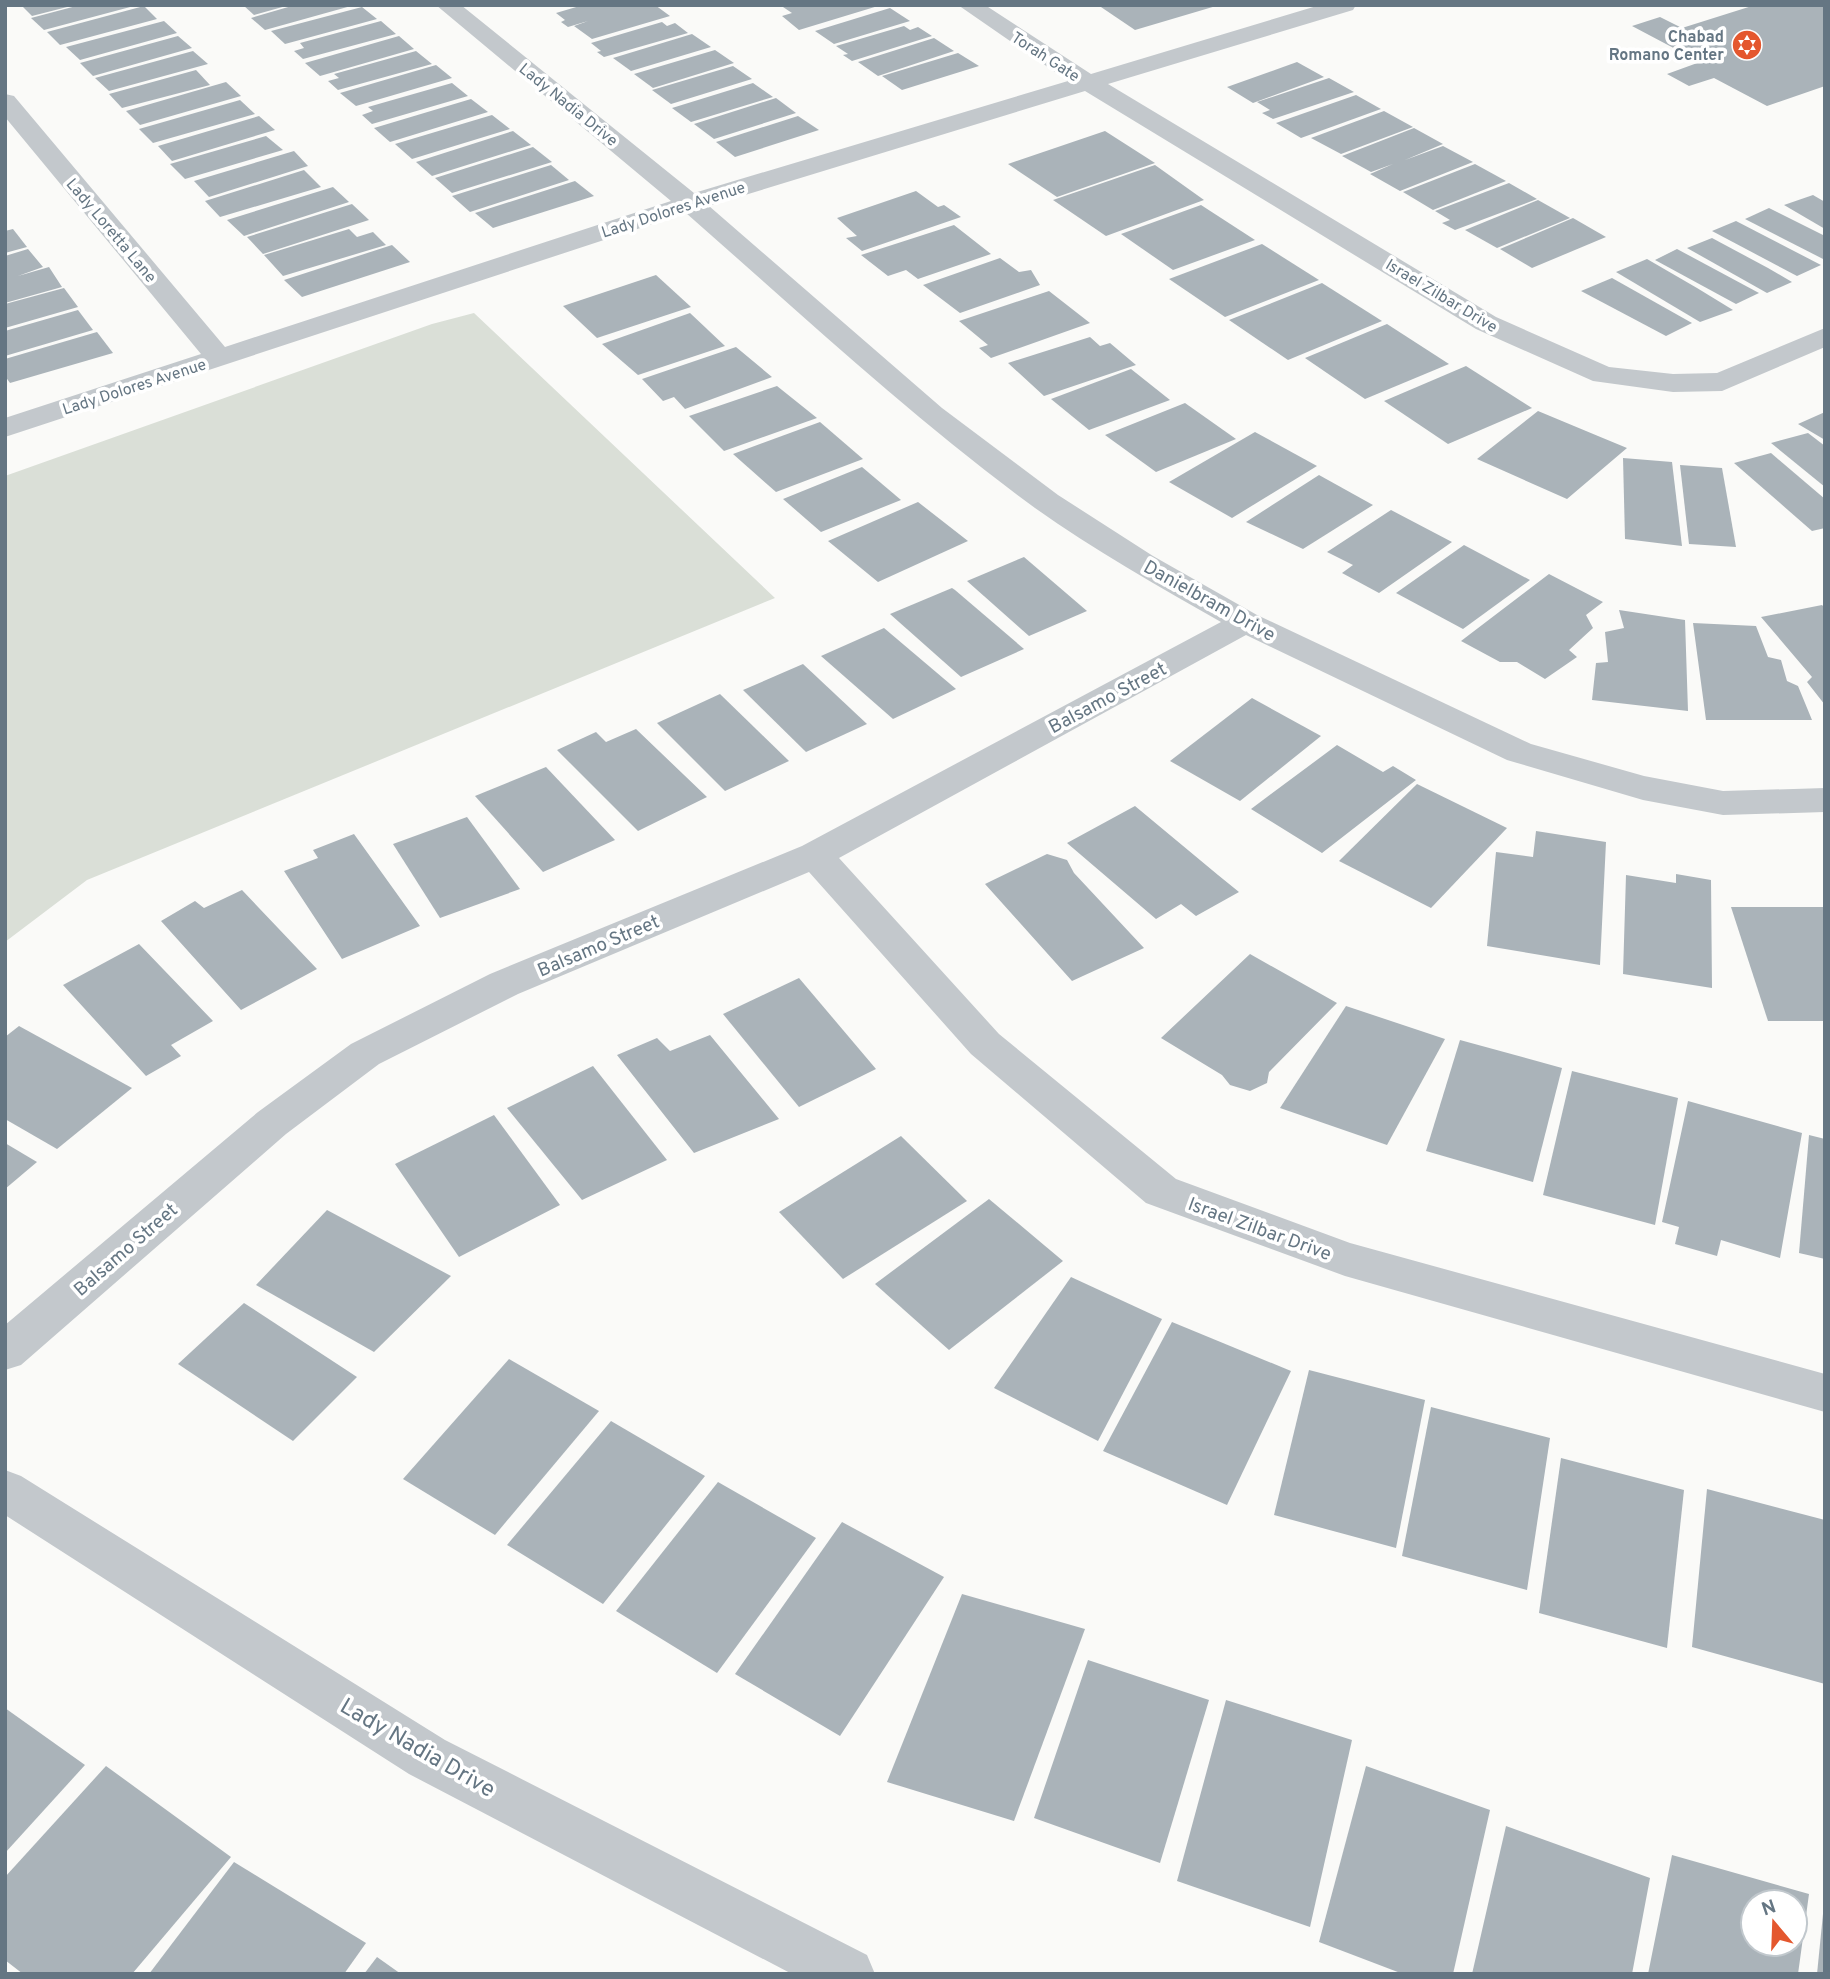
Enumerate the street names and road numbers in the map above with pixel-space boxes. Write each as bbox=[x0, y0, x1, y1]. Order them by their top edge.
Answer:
street label: Torah Gate bbox=[1007, 28, 1083, 87]
street label: Lady Nadia Drive bbox=[514, 60, 621, 152]
street label: Lady Loretta Lane bbox=[61, 175, 160, 288]
street label: Lady Dolores Avenue bbox=[599, 178, 748, 244]
street label: Israel Zilbar Drive bbox=[1381, 255, 1501, 338]
street label: Lady Dolores Avenue bbox=[60, 355, 209, 421]
street label: Danielbram Drive bbox=[1139, 556, 1279, 648]
street label: Balsamo Street bbox=[1045, 658, 1171, 740]
street label: Balsamo Street bbox=[534, 910, 663, 983]
street label: Israel Zilbar Drive bbox=[1184, 1193, 1334, 1267]
street label: Balsamo Street bbox=[69, 1199, 183, 1302]
street label: Lady Nadia Drive bbox=[334, 1693, 500, 1805]

